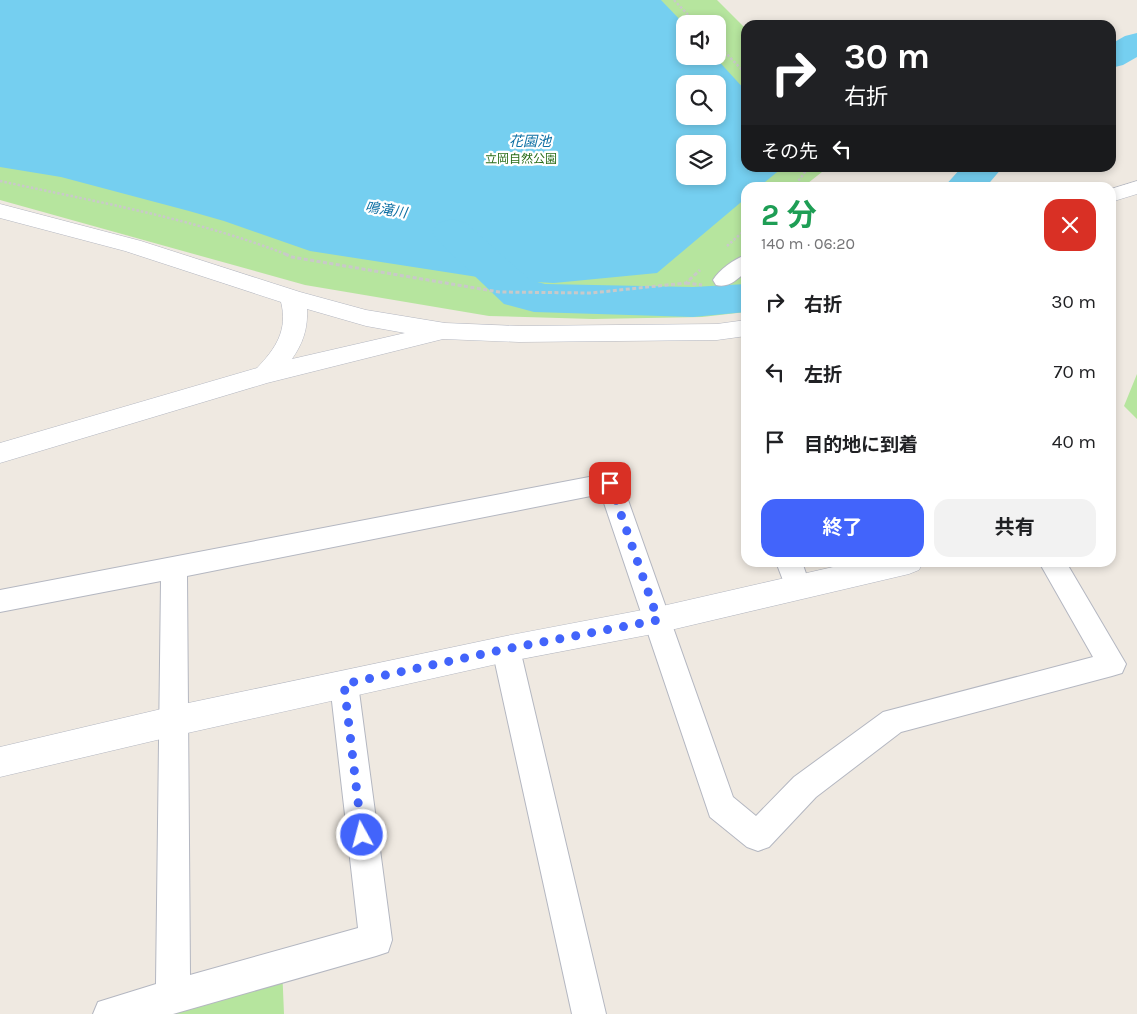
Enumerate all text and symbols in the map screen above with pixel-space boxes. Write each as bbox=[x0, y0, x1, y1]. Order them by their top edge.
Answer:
map controls bbox=[676, 15, 726, 185]
button: sound bbox=[676, 15, 726, 65]
text: 30 m bbox=[844, 36, 930, 77]
icon: right bbox=[761, 40, 826, 105]
button: search bbox=[676, 75, 726, 125]
text: 右折 bbox=[844, 84, 888, 110]
water label: 花園池 bbox=[509, 133, 553, 150]
button: layers bbox=[676, 135, 726, 185]
icon: left bbox=[828, 135, 856, 163]
text: その先 bbox=[761, 141, 818, 163]
park label: 立岡自然公園 bbox=[485, 152, 557, 166]
text: 2 分 bbox=[761, 197, 817, 233]
water label: 鳴滝川 bbox=[364, 198, 410, 222]
button: close bbox=[1044, 199, 1096, 251]
text: 140 m · 06:20 bbox=[761, 234, 855, 253]
icon: right bbox=[761, 288, 789, 316]
text: 30 m bbox=[1051, 291, 1096, 313]
text: 右折 bbox=[804, 294, 842, 316]
icon: left bbox=[761, 358, 789, 386]
text: 70 m bbox=[1054, 361, 1096, 383]
text: 左折 bbox=[804, 364, 842, 386]
icon: arrive bbox=[761, 428, 789, 456]
text: 40 m bbox=[1052, 431, 1096, 453]
text: 目的地に到着 bbox=[804, 434, 918, 456]
pin bbox=[589, 462, 631, 504]
icon: arrive bbox=[596, 469, 624, 497]
button: 終了 bbox=[761, 499, 924, 557]
button: 共有 bbox=[934, 499, 1096, 557]
position arrow bbox=[335, 808, 387, 860]

